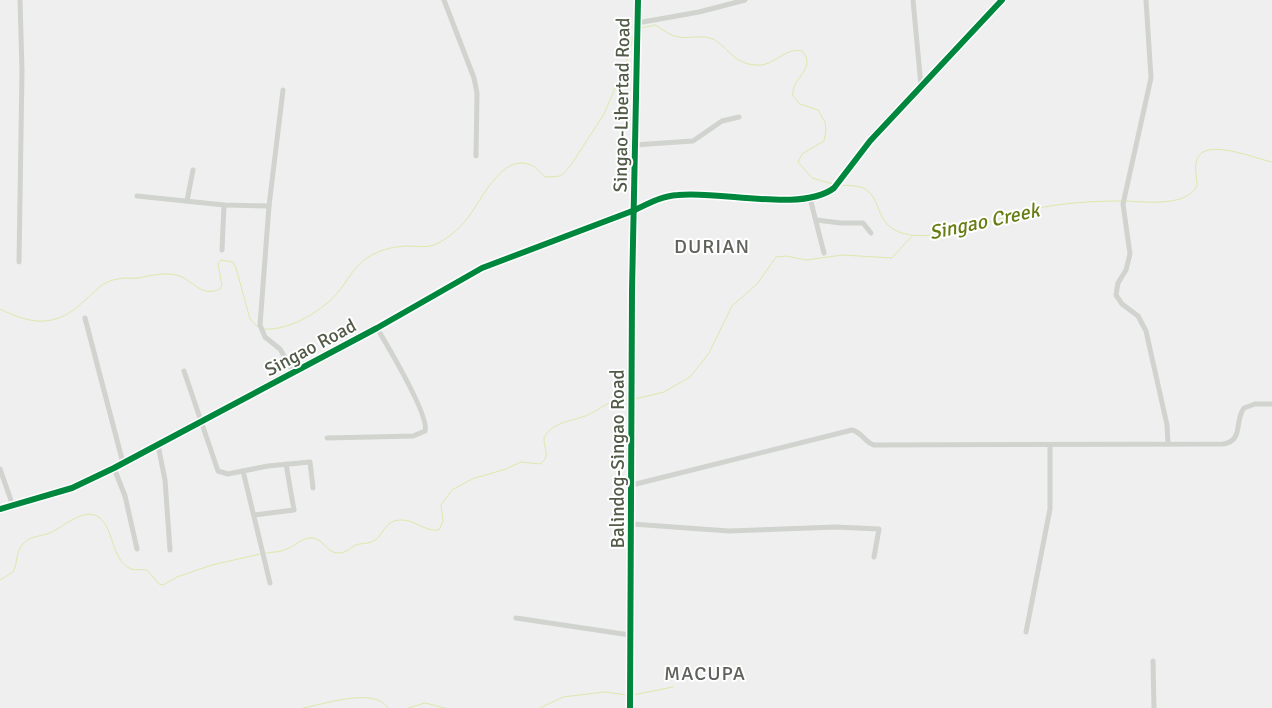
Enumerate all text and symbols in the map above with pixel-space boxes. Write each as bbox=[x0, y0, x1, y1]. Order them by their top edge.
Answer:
street label: Singao-Libertad Road bbox=[608, 17, 636, 193]
water label: Singao Creek bbox=[927, 197, 1043, 245]
district label: DURIAN bbox=[674, 234, 750, 259]
street label: Singao Road bbox=[261, 314, 360, 382]
street label: Balindog-Singao Road bbox=[606, 369, 630, 549]
district label: MACUPA bbox=[664, 661, 746, 686]

